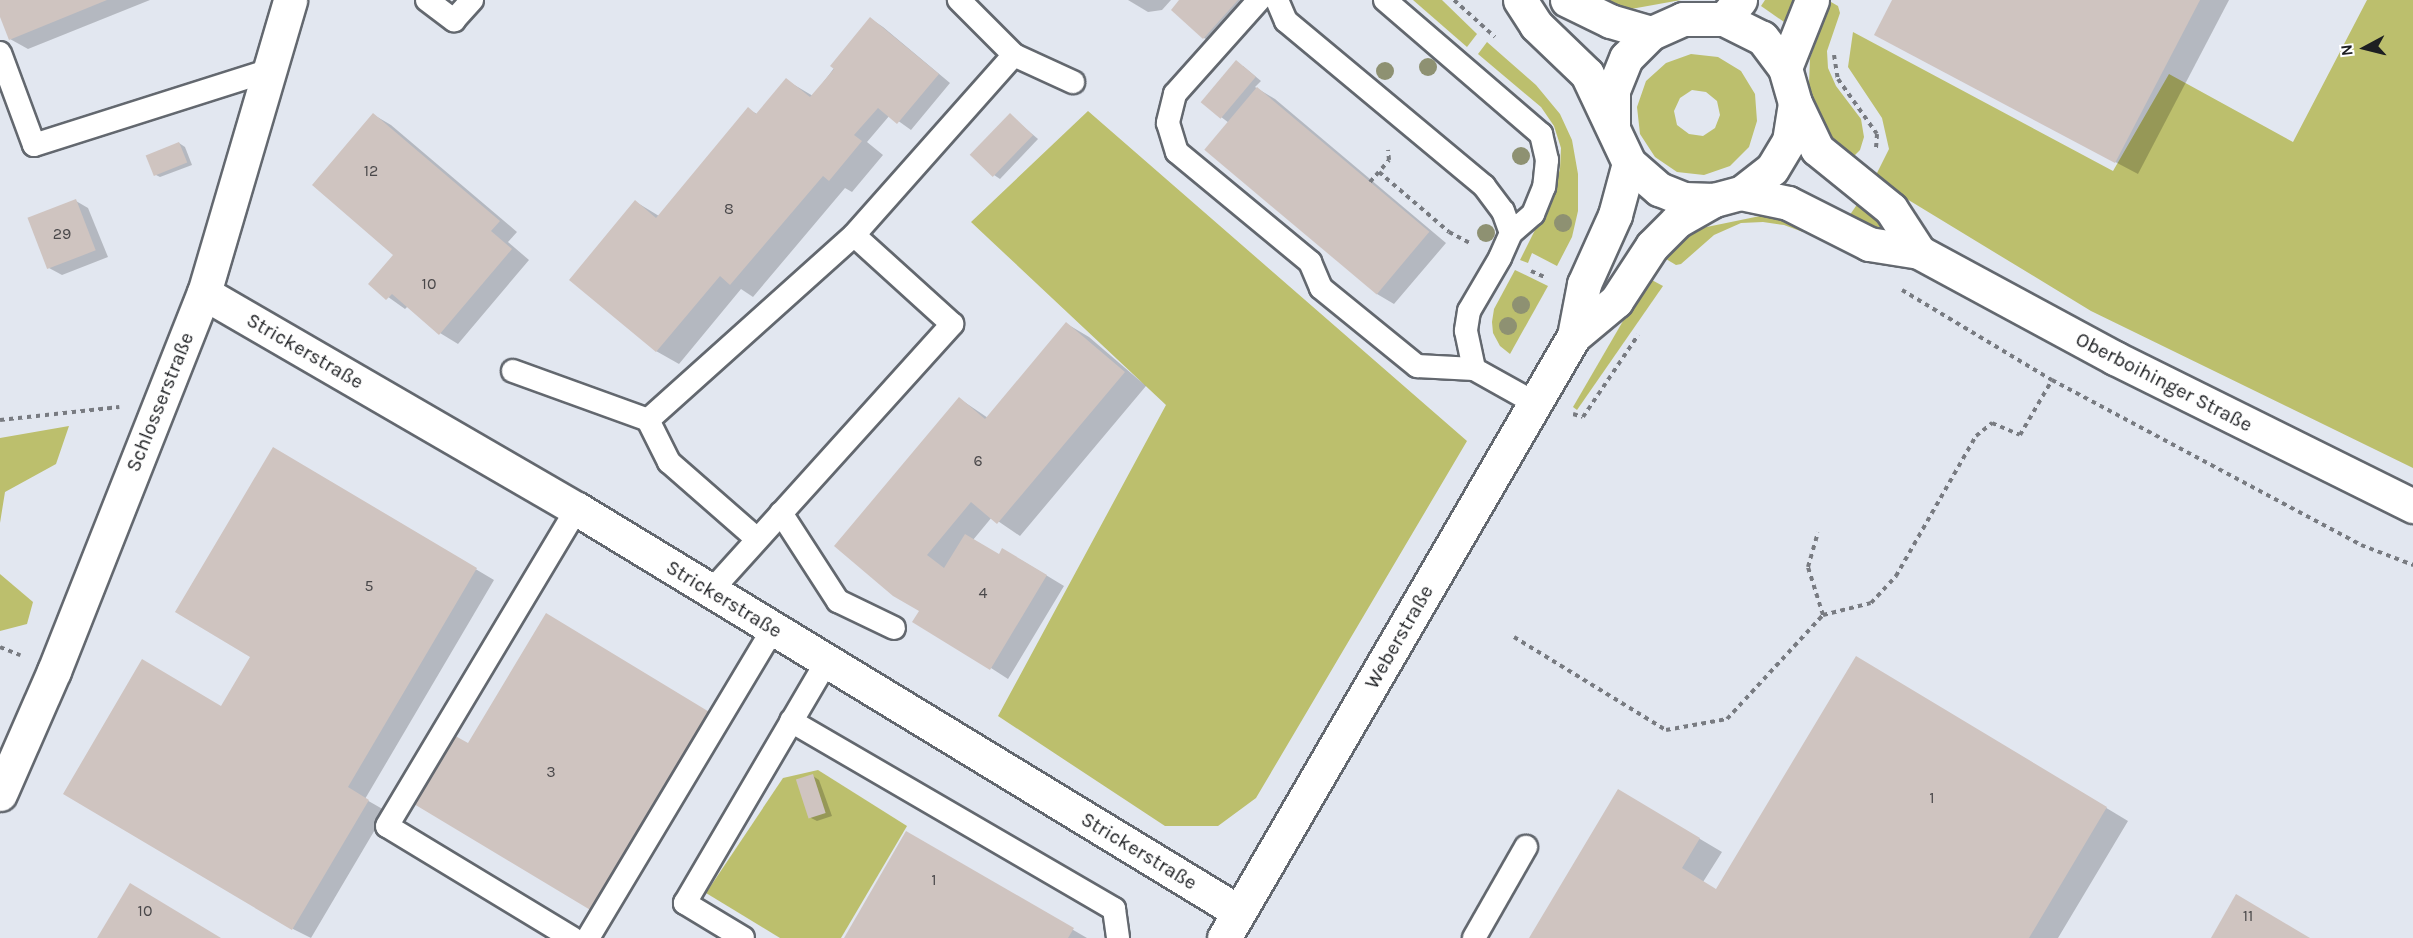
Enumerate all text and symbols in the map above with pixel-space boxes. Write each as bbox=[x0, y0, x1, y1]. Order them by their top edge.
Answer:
north arrow bbox=[2335, 18, 2395, 78]
text: N bbox=[2337, 43, 2357, 57]
house number: 12 bbox=[364, 161, 378, 181]
house number: 8 bbox=[724, 199, 734, 219]
house number: 29 bbox=[53, 224, 71, 244]
house number: 10 bbox=[422, 274, 436, 294]
street label: Strickerstraße bbox=[242, 308, 368, 394]
street label: Oberboihinger Straße bbox=[2072, 327, 2256, 437]
street label: Schlosserstraße bbox=[121, 329, 199, 475]
house number: 6 bbox=[973, 451, 983, 471]
street label: Strickerstraße bbox=[662, 555, 786, 643]
house number: 5 bbox=[364, 576, 374, 596]
street label: Weberstraße bbox=[1360, 581, 1438, 693]
house number: 4 bbox=[979, 583, 987, 603]
house number: 3 bbox=[546, 762, 556, 782]
house number: 1 bbox=[1929, 788, 1935, 808]
street label: Strickerstraße bbox=[1077, 807, 1201, 895]
house number: 1 bbox=[931, 870, 937, 890]
house number: 10 bbox=[138, 901, 152, 921]
house number: 11 bbox=[2243, 906, 2253, 926]

